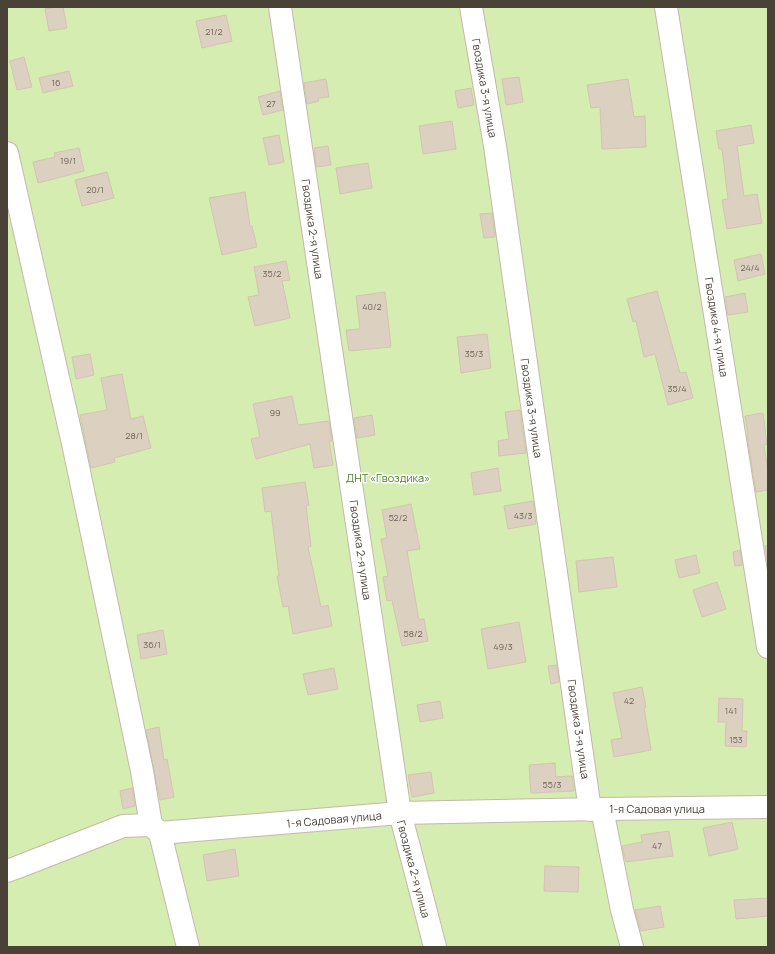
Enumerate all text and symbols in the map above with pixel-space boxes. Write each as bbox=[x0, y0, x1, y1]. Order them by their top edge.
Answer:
house number: 21/2 bbox=[205, 25, 223, 38]
street label: Гвоздика 3-я улица bbox=[469, 37, 501, 139]
house number: 16 bbox=[51, 76, 61, 89]
house number: 27 bbox=[266, 97, 276, 110]
house number: 19/1 bbox=[60, 154, 76, 167]
street label: Гвоздика 2-я улица bbox=[299, 178, 327, 280]
house number: 20/1 bbox=[86, 183, 104, 196]
house number: 24/4 bbox=[740, 261, 760, 274]
house number: 35/2 bbox=[263, 267, 281, 280]
street label: Гвоздика 4-я улица bbox=[702, 276, 732, 378]
house number: 40/2 bbox=[362, 300, 382, 313]
house number: 35/3 bbox=[465, 347, 483, 360]
street label: Гвоздика 3-я улица bbox=[518, 357, 546, 459]
house number: 35/4 bbox=[668, 382, 686, 395]
house number: 99 bbox=[269, 406, 281, 419]
house number: 28/1 bbox=[125, 429, 143, 442]
park label: ДНТ «Гвоздика» bbox=[346, 470, 430, 485]
street label: Гвоздика 2-я улица bbox=[347, 499, 375, 601]
house number: 43/3 bbox=[514, 509, 532, 522]
house number: 52/2 bbox=[389, 511, 407, 524]
house number: 58/2 bbox=[403, 627, 423, 640]
house number: 36/1 bbox=[143, 638, 161, 651]
house number: 49/3 bbox=[493, 640, 513, 653]
street label: Гвоздика 3-я улица bbox=[565, 678, 593, 780]
house number: 42 bbox=[624, 694, 634, 707]
house number: 141 bbox=[725, 704, 737, 717]
house number: 153 bbox=[729, 733, 743, 746]
house number: 55/3 bbox=[543, 778, 561, 791]
street label: 1-я Садовая улица bbox=[609, 801, 705, 816]
street label: 1-я Садовая улица bbox=[286, 807, 382, 831]
street label: Гвоздика 2-я улица bbox=[394, 818, 434, 920]
house number: 47 bbox=[652, 839, 662, 852]

